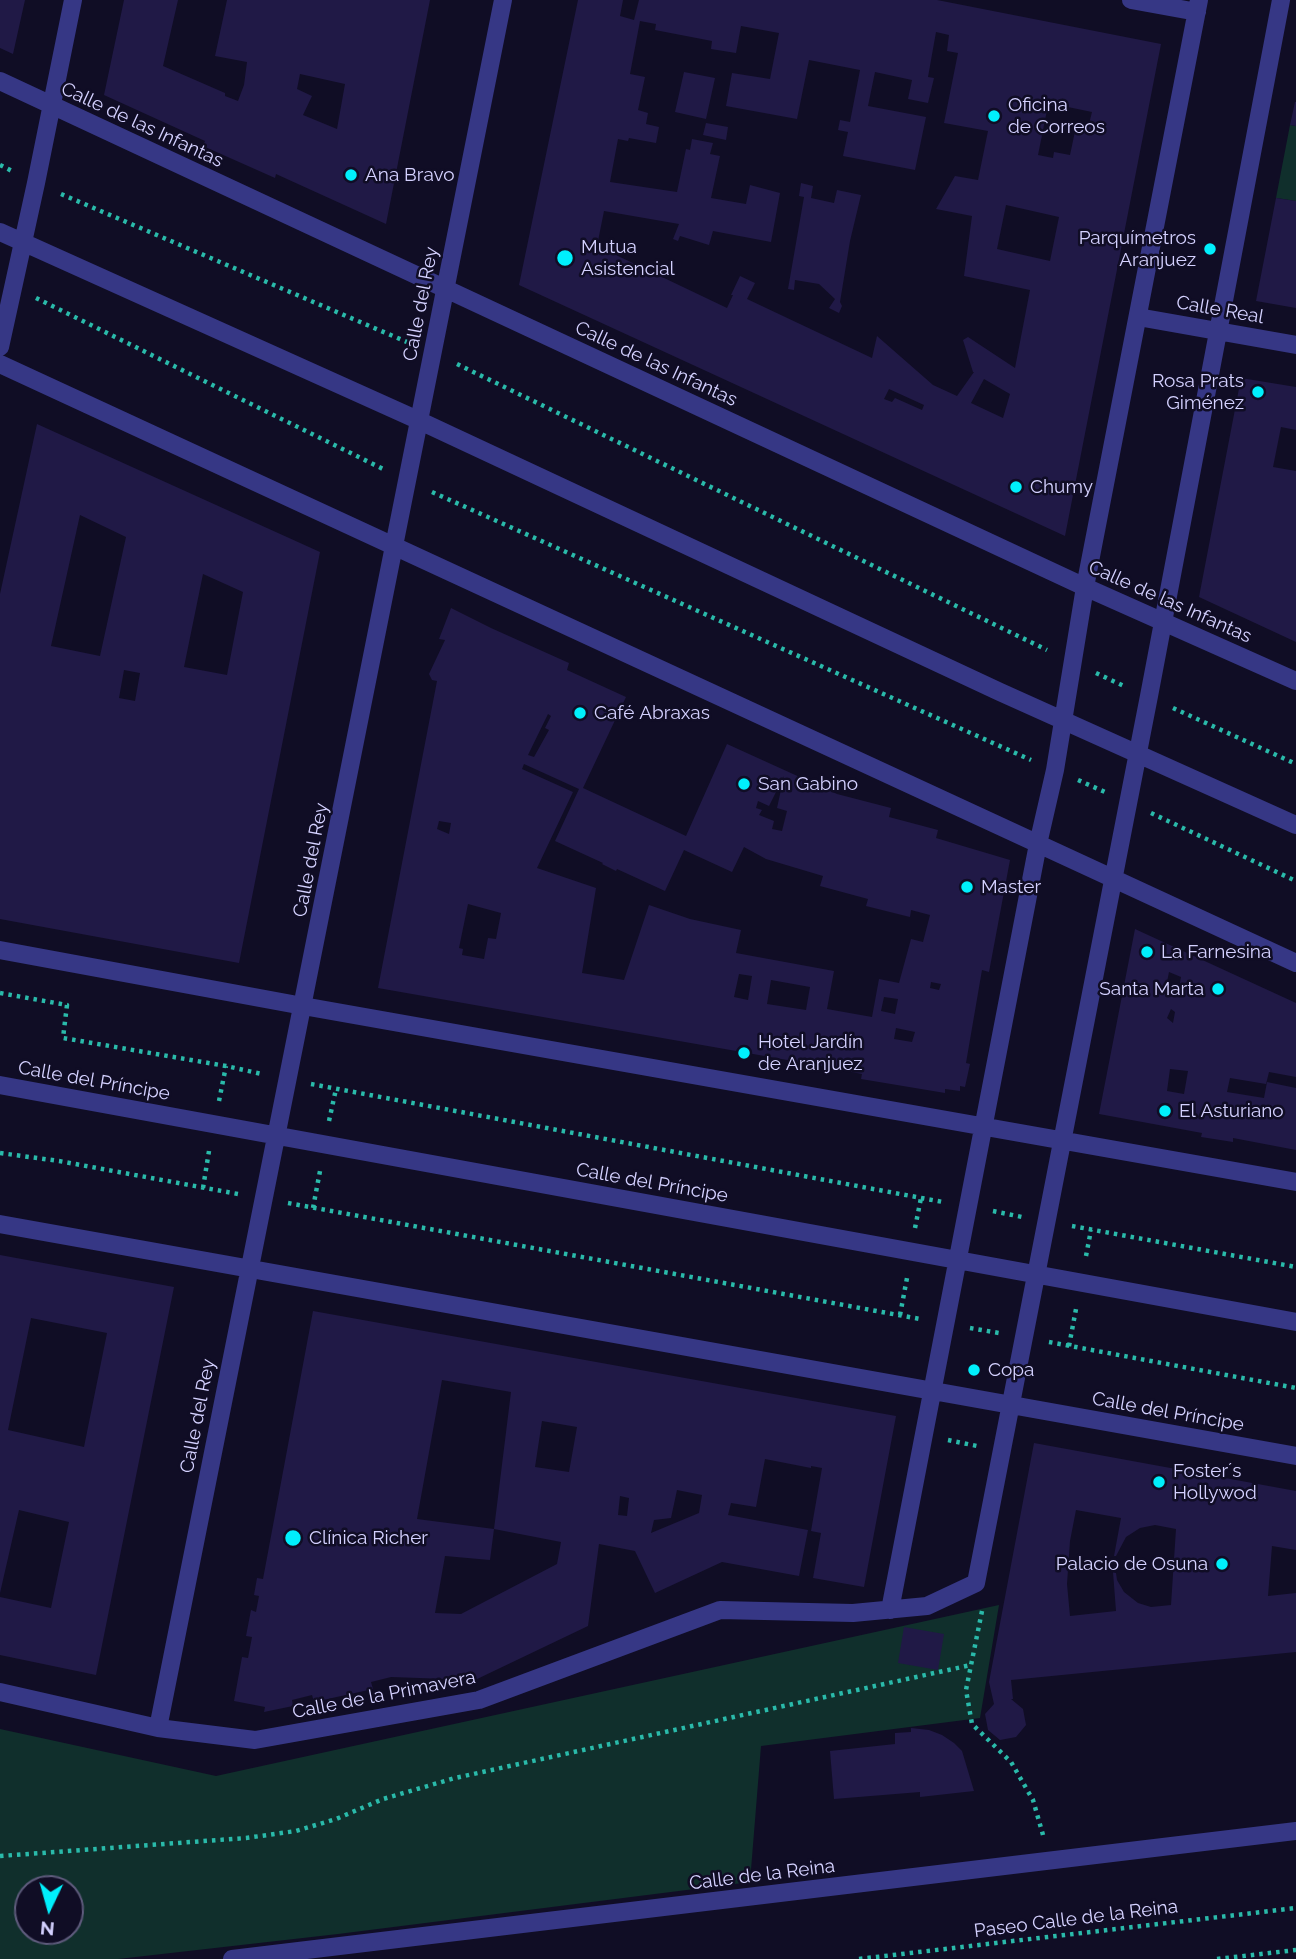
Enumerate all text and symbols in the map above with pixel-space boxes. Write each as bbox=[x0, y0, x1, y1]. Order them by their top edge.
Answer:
street label: Calle de las Infantas bbox=[57, 77, 227, 173]
place label: Oficina de Correos bbox=[1008, 94, 1105, 138]
marker: Oficina de Correos bbox=[986, 108, 1002, 124]
place label: Ana Bravo bbox=[365, 164, 455, 186]
marker: Ana Bravo bbox=[343, 167, 359, 183]
place label: Parquímetros Aranjuez bbox=[1079, 227, 1196, 271]
place label: Mutua Asistencial bbox=[581, 236, 675, 280]
marker: Parquímetros Aranjuez bbox=[1202, 241, 1218, 257]
street label: Calle del Rey bbox=[399, 245, 443, 363]
marker: Mutua Asistencial bbox=[555, 248, 575, 268]
street label: Calle Real bbox=[1174, 291, 1266, 329]
street label: Calle de las Infantas bbox=[571, 316, 741, 412]
place label: Rosa Prats Giménez bbox=[1152, 370, 1244, 414]
marker: Rosa Prats Giménez bbox=[1250, 384, 1266, 400]
place label: Chumy bbox=[1030, 476, 1093, 498]
marker: Chumy bbox=[1008, 479, 1024, 495]
street label: Calle de las Infantas bbox=[1085, 556, 1255, 648]
place label: Café Abraxas bbox=[594, 702, 710, 724]
marker: Café Abraxas bbox=[572, 705, 588, 721]
place label: San Gabino bbox=[758, 773, 858, 795]
marker: San Gabino bbox=[736, 776, 752, 792]
street label: Calle del Rey bbox=[289, 801, 333, 919]
place label: Master bbox=[981, 876, 1041, 898]
marker: Master bbox=[959, 879, 975, 895]
place label: La Farnesina bbox=[1161, 941, 1271, 963]
marker: La Farnesina bbox=[1139, 944, 1155, 960]
place label: Santa Marta bbox=[1099, 978, 1204, 1000]
marker: Santa Marta bbox=[1210, 981, 1226, 997]
place label: Hotel Jardín de Aranjuez bbox=[758, 1031, 863, 1075]
marker: Hotel Jardín de Aranjuez bbox=[736, 1045, 752, 1061]
street label: Calle del Príncipe bbox=[16, 1056, 172, 1106]
place label: El Asturiano bbox=[1179, 1100, 1284, 1122]
marker: El Asturiano bbox=[1157, 1103, 1173, 1119]
street label: Calle del Príncipe bbox=[574, 1158, 730, 1208]
street label: Calle del Rey bbox=[176, 1357, 220, 1475]
place label: Copa bbox=[988, 1359, 1034, 1381]
marker: Copa bbox=[966, 1362, 982, 1378]
street label: Calle del Príncipe bbox=[1090, 1387, 1246, 1437]
place label: Foster´s Hollywod bbox=[1173, 1460, 1257, 1504]
marker: Foster´s Hollywod bbox=[1151, 1474, 1167, 1490]
place label: Clínica Richer bbox=[309, 1527, 428, 1549]
marker: Clínica Richer bbox=[283, 1528, 303, 1548]
place label: Palacio de Osuna bbox=[1056, 1553, 1208, 1575]
marker: Palacio de Osuna bbox=[1214, 1556, 1230, 1572]
street label: Calle de la Primavera bbox=[291, 1666, 477, 1724]
street label: Calle de la Reina bbox=[688, 1855, 836, 1895]
north arrow bbox=[14, 1875, 84, 1945]
street label: Paseo Calle de la Reina bbox=[973, 1895, 1179, 1943]
text: N bbox=[39, 1917, 56, 1941]

